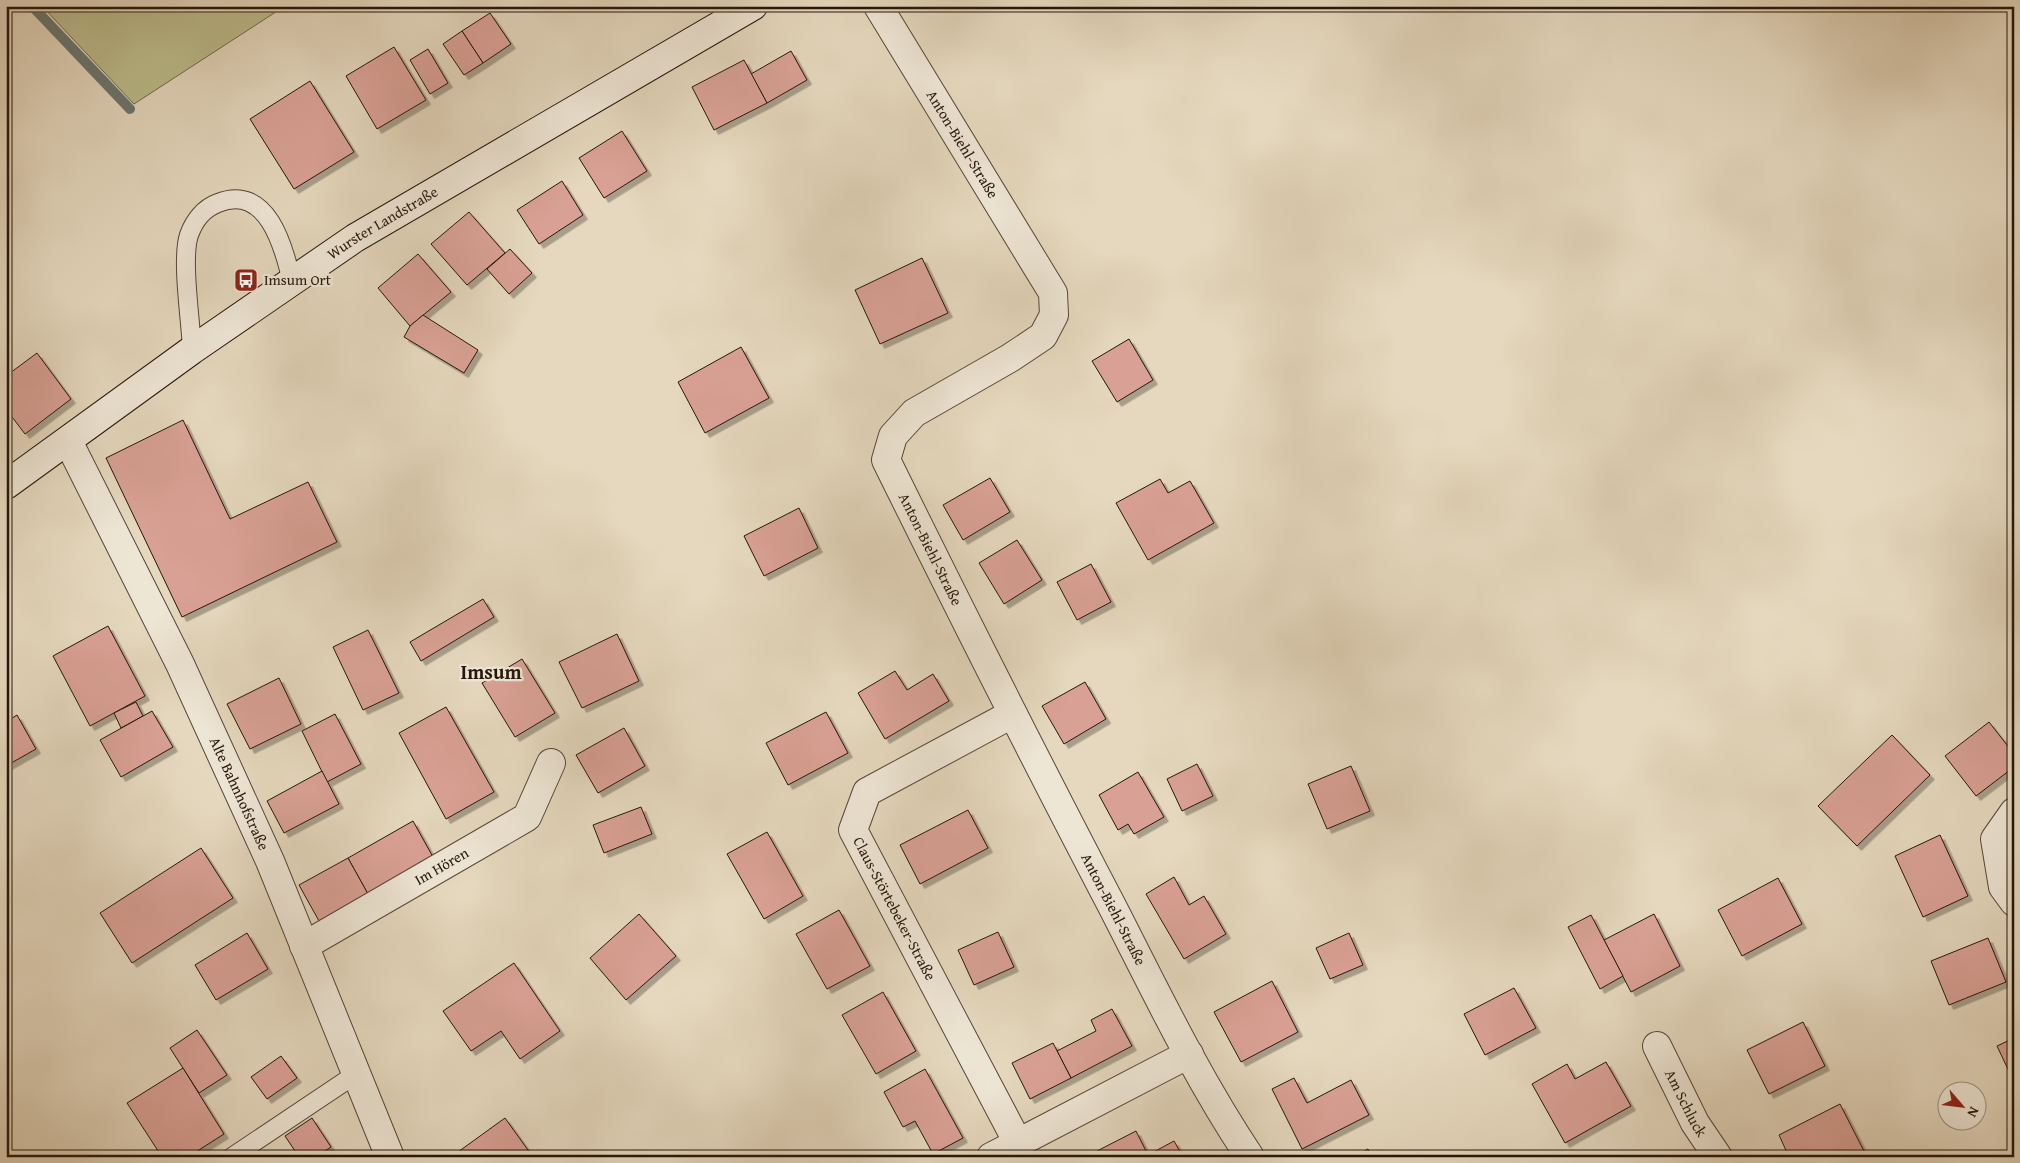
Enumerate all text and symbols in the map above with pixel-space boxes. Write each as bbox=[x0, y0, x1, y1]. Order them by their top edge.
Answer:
street label: Anton-Biehl-Straße bbox=[922, 86, 1004, 202]
street label: Wurster Landstraße bbox=[323, 181, 442, 264]
bus stop icon: Imsum Ort bbox=[233, 267, 259, 293]
place label: Imsum Ort bbox=[264, 269, 332, 290]
street label: Anton-Biehl-Straße bbox=[894, 489, 968, 609]
district label: Imsum bbox=[460, 657, 522, 686]
street label: Alte Bahnhofstraße bbox=[205, 733, 275, 853]
street label: Claus-Störtebeker-Straße bbox=[848, 833, 941, 984]
street label: Im Hören bbox=[410, 842, 473, 890]
street label: Anton-Biehl-Straße bbox=[1076, 849, 1151, 969]
street label: Am Schluck bbox=[1660, 1066, 1713, 1141]
north arrow bbox=[1938, 1080, 1988, 1130]
text: N bbox=[1962, 1103, 1985, 1121]

